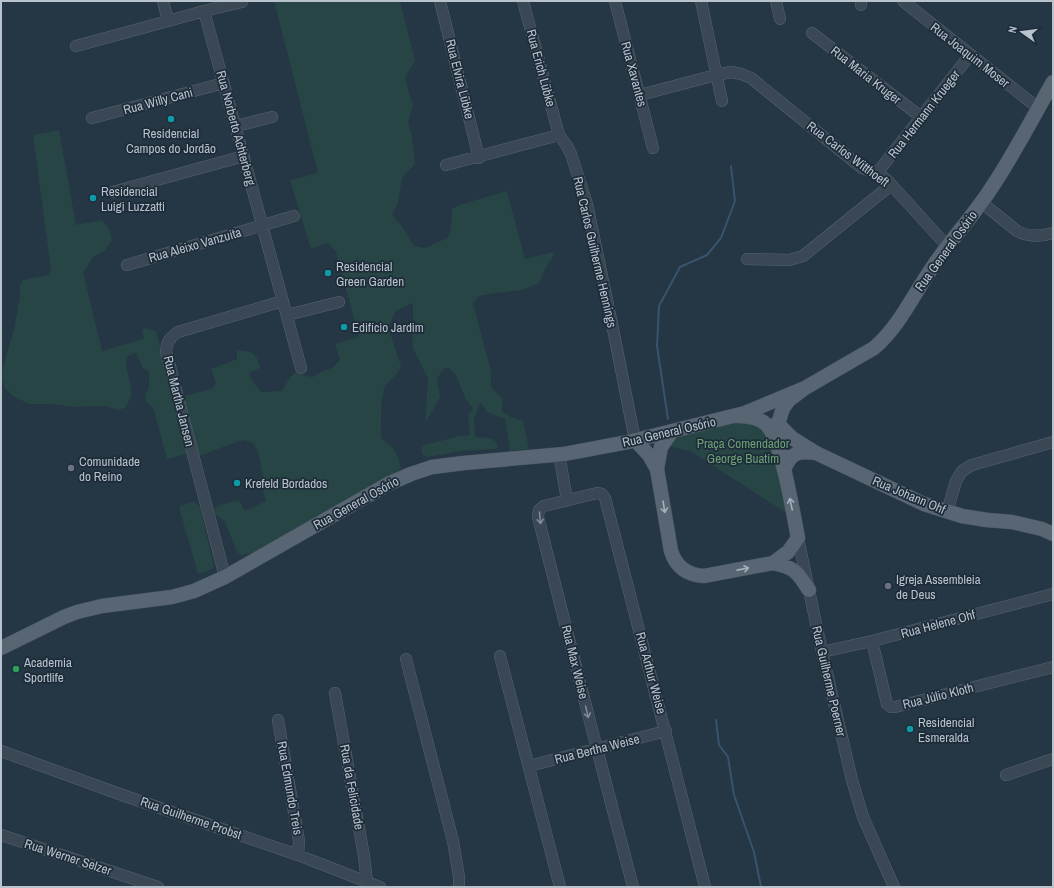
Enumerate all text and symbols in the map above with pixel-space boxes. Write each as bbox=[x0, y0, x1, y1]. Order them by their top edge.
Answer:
north arrow bbox=[1002, 12, 1042, 52]
street label: Rua Joaquim Moser bbox=[927, 19, 1013, 92]
text: N bbox=[1005, 25, 1020, 34]
street label: Rua Erich Lübke bbox=[523, 27, 560, 109]
street label: Rua Elvira Lübke bbox=[442, 37, 478, 121]
street label: Rua Xavantes bbox=[617, 40, 651, 108]
street label: Rua Maria Kruger bbox=[827, 42, 905, 108]
street label: Rua Hermann Krueger bbox=[884, 66, 964, 161]
street label: Rua Norberto Achterberg bbox=[212, 69, 260, 188]
street label: Rua Willy Cani bbox=[121, 84, 195, 118]
marker: Residencial Campos do Jordão bbox=[166, 114, 176, 124]
street label: Rua Carlos Witthoeft bbox=[803, 117, 893, 191]
place label: Residencial Campos do Jordão bbox=[126, 125, 216, 157]
street label: Rua Carlos Guilherme Hennings bbox=[569, 175, 621, 329]
place label: Residencial Luigi Luzzatti bbox=[101, 183, 165, 215]
marker: Residencial Luigi Luzzatti bbox=[88, 193, 98, 203]
street label: Rua General Osório bbox=[911, 207, 981, 295]
street label: Rua Aleixo Vanzuita bbox=[147, 224, 243, 266]
place label: Residencial Green Garden bbox=[336, 258, 404, 290]
marker: Residencial Green Garden bbox=[323, 268, 333, 278]
place label: Edifício Jardim bbox=[352, 319, 424, 336]
marker: Edifício Jardim bbox=[339, 322, 349, 332]
street label: Rua Martha Jansen bbox=[159, 354, 199, 448]
street label: Rua General Osório bbox=[621, 413, 717, 451]
park label: Praça Comendador George Buatim bbox=[697, 435, 790, 467]
place label: Comunidade do Reino bbox=[79, 453, 140, 485]
marker: Comunidade do Reino bbox=[66, 463, 76, 473]
street label: Rua General Osório bbox=[310, 472, 402, 534]
street label: Rua Johann Ohf bbox=[870, 472, 948, 518]
place label: Krefeld Bordados bbox=[245, 475, 327, 492]
marker: Krefeld Bordados bbox=[232, 478, 242, 488]
one-way arrow bbox=[787, 498, 795, 511]
one-way arrow bbox=[660, 501, 668, 514]
one-way arrow bbox=[536, 511, 543, 524]
one-way arrow bbox=[737, 564, 750, 572]
place label: Igreja Assembleia de Deus bbox=[896, 571, 981, 603]
marker: Igreja Assembleia de Deus bbox=[883, 581, 893, 591]
street label: Rua Helene Ohf bbox=[899, 606, 977, 642]
street label: Rua Max Weise bbox=[558, 623, 592, 701]
street label: Rua Guilherme Poerner bbox=[808, 624, 850, 738]
street label: Rua Arthur Weise bbox=[632, 630, 670, 716]
place label: Academia Sportlife bbox=[23, 654, 72, 686]
marker: Academia Sportlife bbox=[11, 664, 21, 674]
street label: Rua Júlio Kloth bbox=[901, 679, 975, 713]
one-way arrow bbox=[584, 705, 592, 718]
place label: Residencial Esmeralda bbox=[918, 714, 974, 746]
marker: Residencial Esmeralda bbox=[905, 724, 915, 734]
street label: Rua Bertha Weise bbox=[553, 730, 641, 768]
street label: Rua Edmundo Treis bbox=[273, 740, 307, 836]
street label: Rua da Felicidade bbox=[336, 743, 368, 831]
street label: Rua Guilherme Probst bbox=[138, 793, 244, 843]
street label: Rua Werner Selzer bbox=[22, 835, 114, 879]

